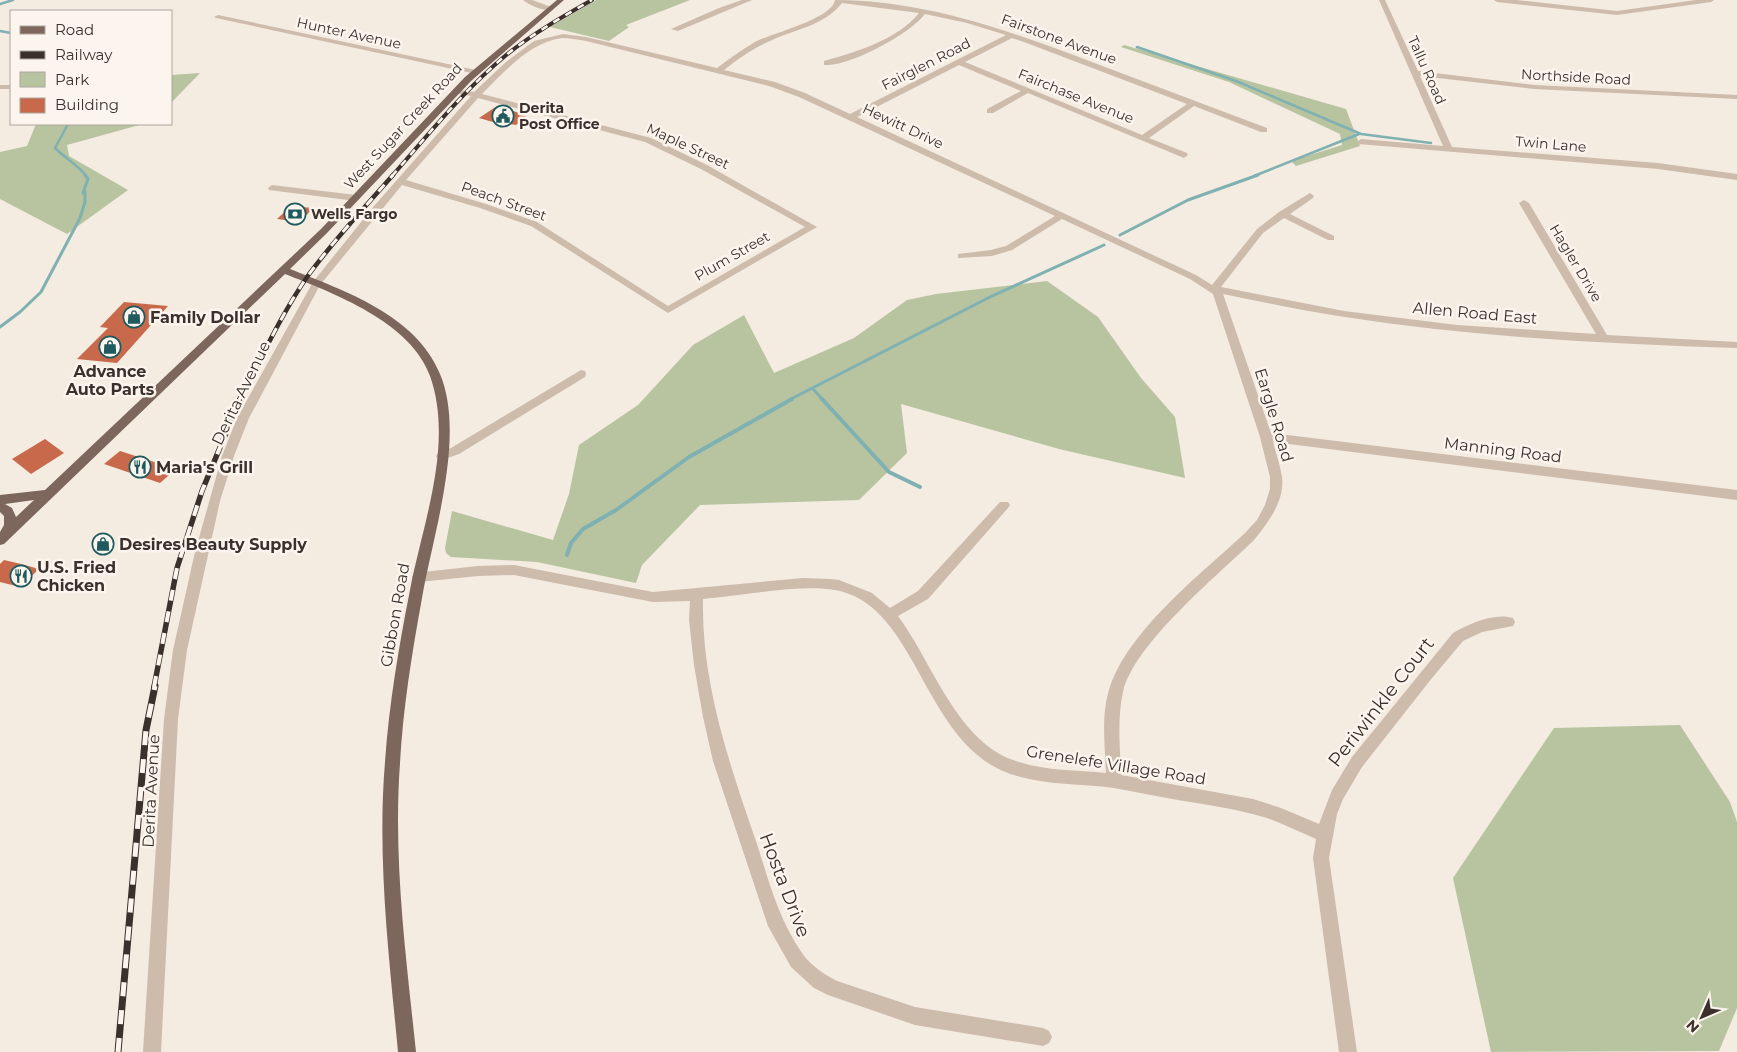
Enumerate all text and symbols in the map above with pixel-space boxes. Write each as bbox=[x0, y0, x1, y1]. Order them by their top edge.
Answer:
legend bbox=[10, 10, 172, 125]
street label: Fairstone Avenue bbox=[999, 10, 1119, 68]
street label: Hunter Avenue bbox=[295, 13, 403, 53]
text: Road bbox=[55, 20, 94, 39]
street label: Tallu Road bbox=[1404, 33, 1450, 107]
street label: Fairglen Road bbox=[878, 34, 974, 94]
text: Railway bbox=[55, 45, 113, 64]
street label: West Sugar Creek Road bbox=[340, 59, 466, 193]
street label: Fairchase Avenue bbox=[1015, 65, 1137, 127]
street label: Northside Road bbox=[1521, 65, 1631, 89]
text: Park bbox=[55, 70, 89, 89]
text: Building bbox=[55, 95, 119, 114]
place label: Derita Post Office bbox=[519, 99, 600, 133]
street label: Hewitt Drive bbox=[860, 99, 946, 153]
public building icon: Derita Post Office bbox=[491, 104, 515, 128]
street label: Maple Street bbox=[644, 119, 733, 173]
street label: Twin Lane bbox=[1515, 132, 1587, 156]
street label: Peach Street bbox=[459, 177, 549, 225]
bank icon: Wells Fargo bbox=[283, 202, 307, 226]
place label: Wells Fargo bbox=[311, 205, 397, 223]
street label: Hagler Drive bbox=[1546, 221, 1606, 305]
street label: Plum Street bbox=[691, 227, 773, 285]
street label: Allen Road East bbox=[1412, 298, 1539, 328]
shop icon: Family Dollar bbox=[122, 305, 146, 329]
place label: Family Dollar bbox=[150, 308, 261, 327]
shop icon: Advance Auto Parts bbox=[98, 335, 122, 359]
street label: Derita Avenue bbox=[208, 338, 274, 448]
place label: Advance Auto Parts bbox=[65, 362, 155, 399]
street label: Eargle Road bbox=[1251, 366, 1297, 464]
street label: Manning Road bbox=[1443, 433, 1563, 467]
restaurant icon: Maria's Grill bbox=[128, 455, 152, 479]
place label: Maria's Grill bbox=[156, 458, 253, 477]
shop icon: Desires Beauty Supply bbox=[91, 532, 115, 556]
place label: Desires Beauty Supply bbox=[119, 535, 307, 554]
place label: U.S. Fried Chicken bbox=[37, 558, 116, 595]
street label: Gibbon Road bbox=[377, 562, 413, 668]
restaurant icon: U.S. Fried Chicken bbox=[9, 564, 33, 588]
street label: Periwinkle Court bbox=[1323, 632, 1439, 771]
street label: Derita Avenue bbox=[139, 734, 163, 848]
street label: Grenelefe Village Road bbox=[1025, 741, 1207, 789]
street label: Hosta Drive bbox=[755, 830, 815, 940]
north arrow bbox=[1677, 992, 1727, 1042]
text: N bbox=[1682, 1016, 1703, 1037]

